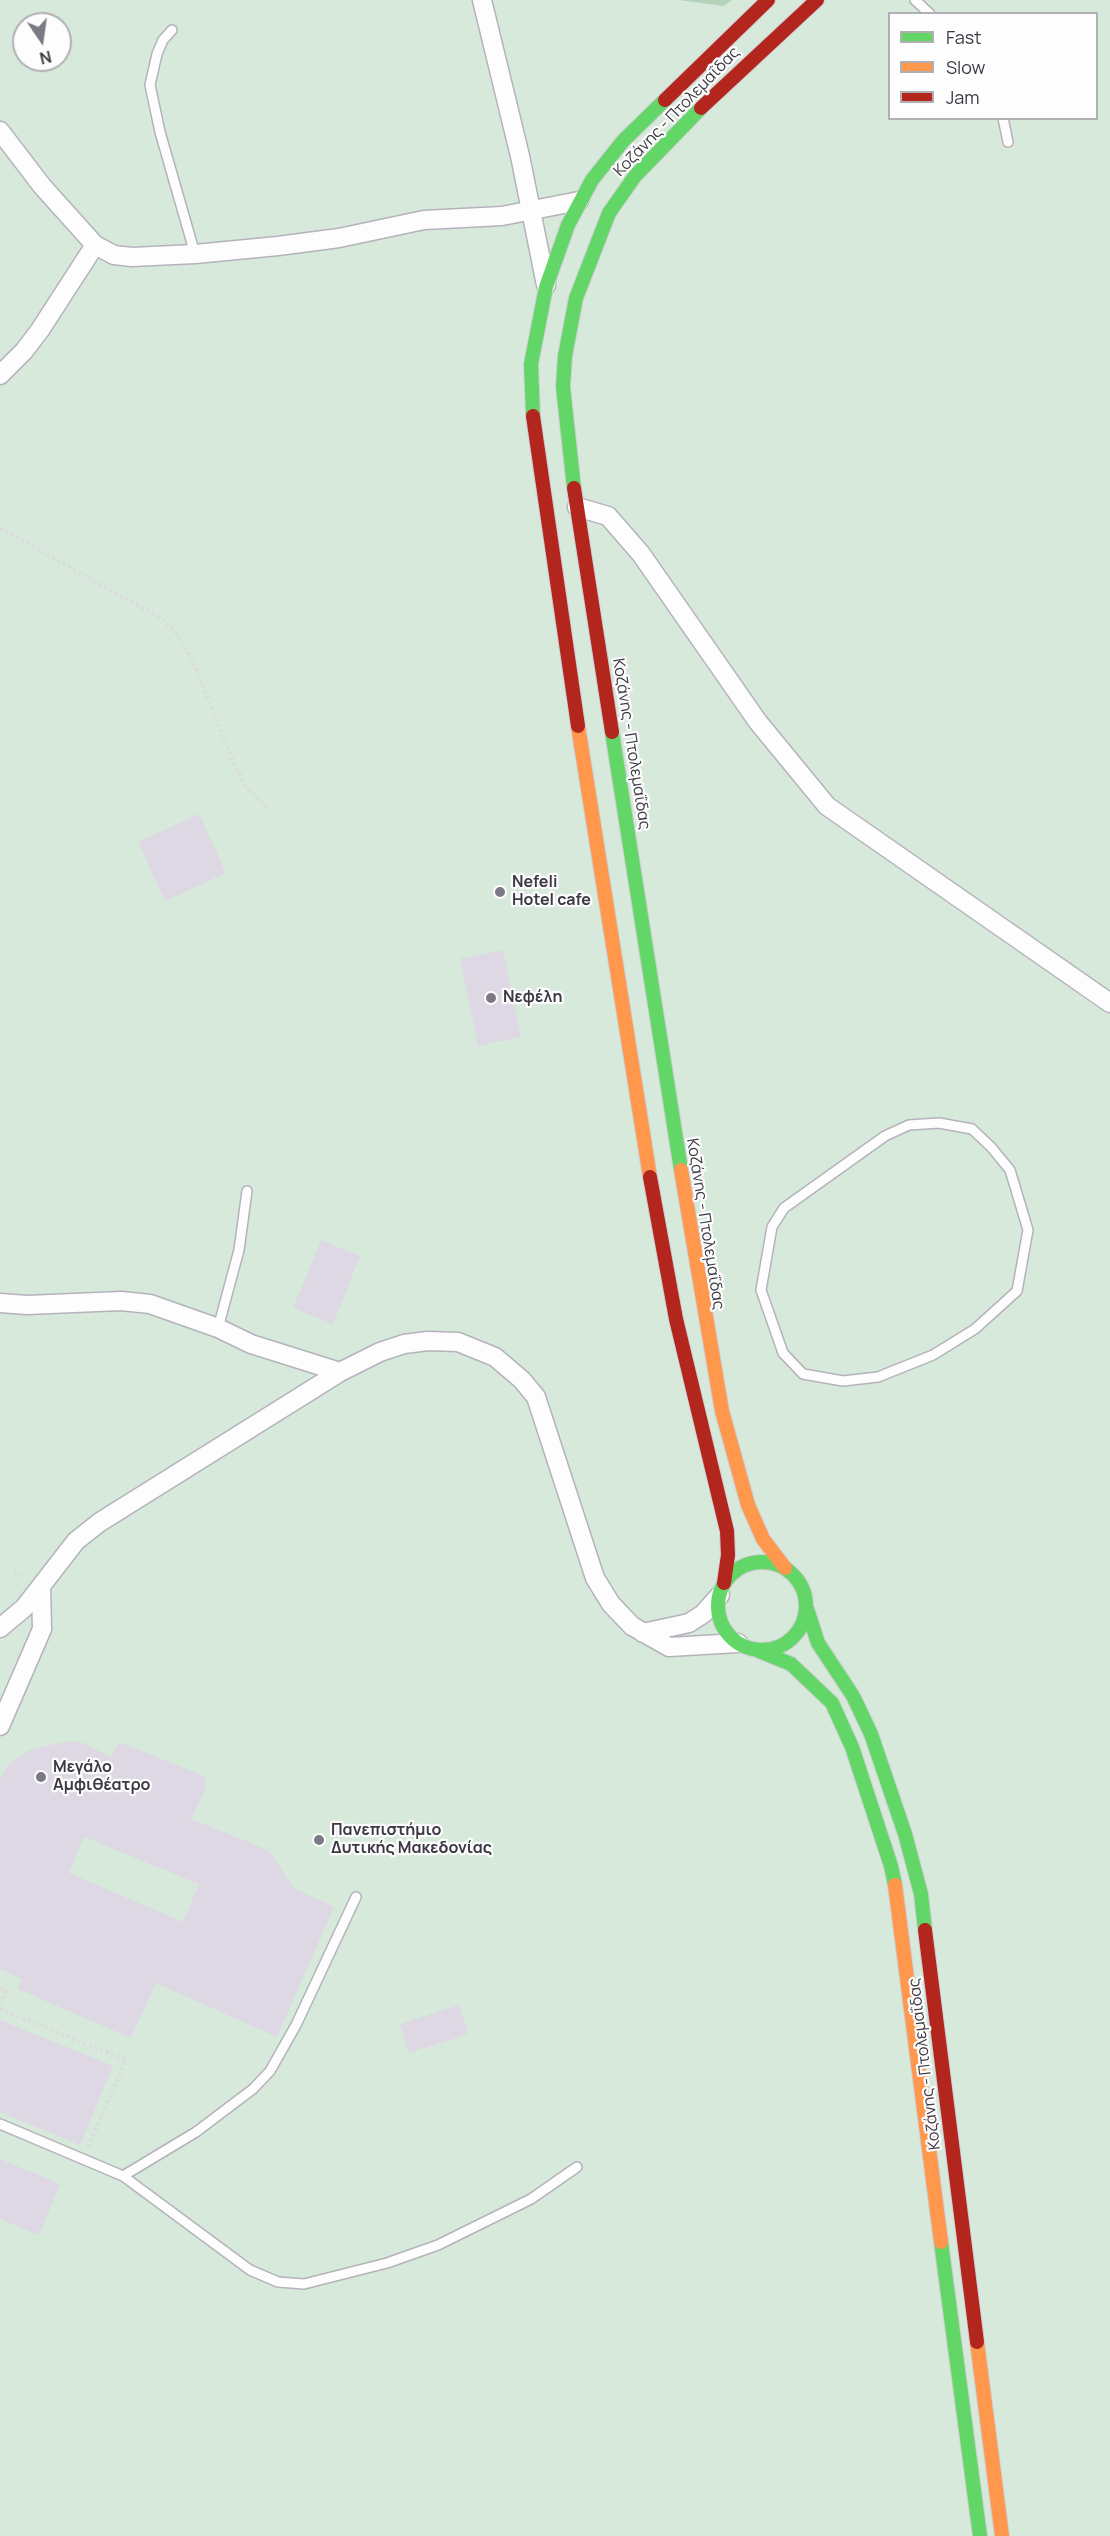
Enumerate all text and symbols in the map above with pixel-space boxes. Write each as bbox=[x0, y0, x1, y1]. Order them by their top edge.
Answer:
north arrow bbox=[12, 12, 72, 72]
legend bbox=[888, 12, 1098, 120]
text: Fast bbox=[946, 25, 981, 49]
street label: Κοζάνης - Πτολεμαΐδας bbox=[610, 43, 744, 181]
text: N bbox=[38, 46, 54, 70]
text: Slow bbox=[946, 55, 985, 79]
text: Jam bbox=[946, 85, 980, 109]
street label: Κοζάνης - Πτολεμαΐδας bbox=[608, 657, 654, 831]
place label: Nefeli Hotel cafe bbox=[512, 873, 591, 911]
marker: Nefeli Hotel cafe bbox=[493, 885, 507, 899]
place label: Νεφέλη bbox=[503, 988, 562, 1008]
marker: Νεφέλη bbox=[484, 991, 498, 1005]
street label: Κοζάνης - Πτολεμαΐδας bbox=[682, 1137, 728, 1311]
place label: Μεγάλο Αμφιθέατρο bbox=[53, 1758, 150, 1796]
marker: Μεγάλο Αμφιθέατρο bbox=[34, 1770, 48, 1784]
place label: Πανεπιστήμιο Δυτικής Μακεδονίας bbox=[331, 1821, 492, 1859]
marker: Πανεπιστήμιο Δυτικής Μακεδονίας bbox=[312, 1833, 326, 1847]
street label: Κοζάνης - Πτολεμαΐδας bbox=[905, 1977, 945, 2151]

